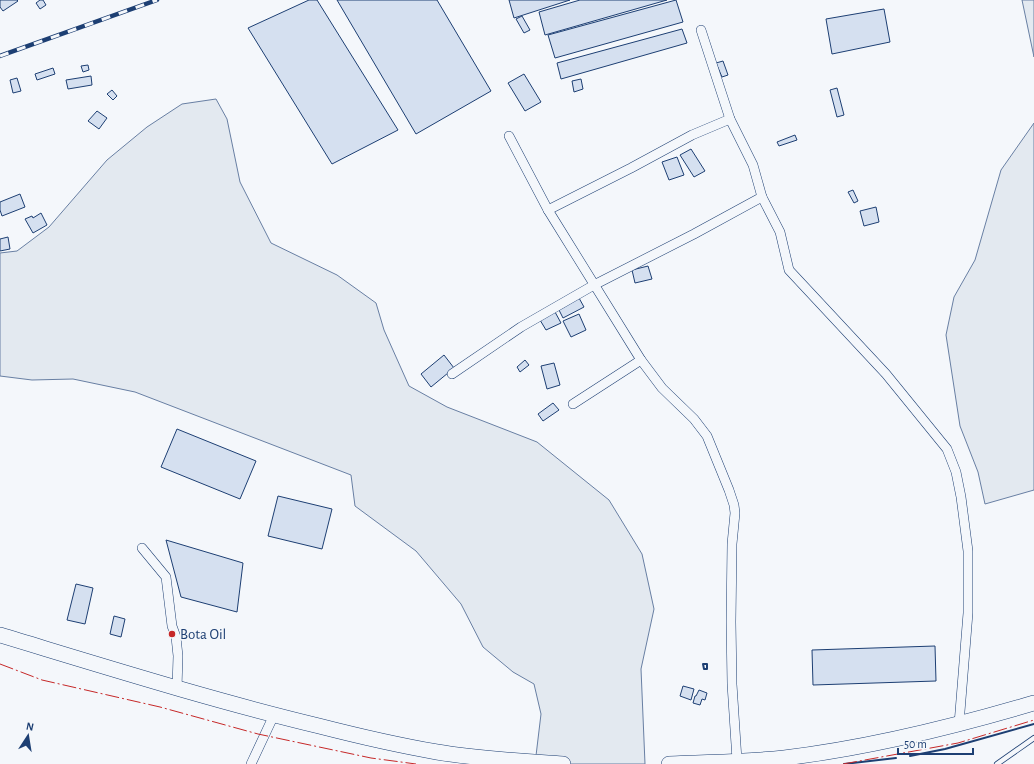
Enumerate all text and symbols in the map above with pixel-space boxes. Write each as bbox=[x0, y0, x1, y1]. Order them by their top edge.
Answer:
place label: Bota Oil bbox=[180, 627, 226, 642]
marker: Bota Oil bbox=[167, 629, 177, 639]
north arrow bbox=[8, 716, 48, 756]
text: N bbox=[25, 721, 35, 733]
scale bar bbox=[898, 730, 973, 756]
text: 50 m bbox=[904, 738, 927, 750]

